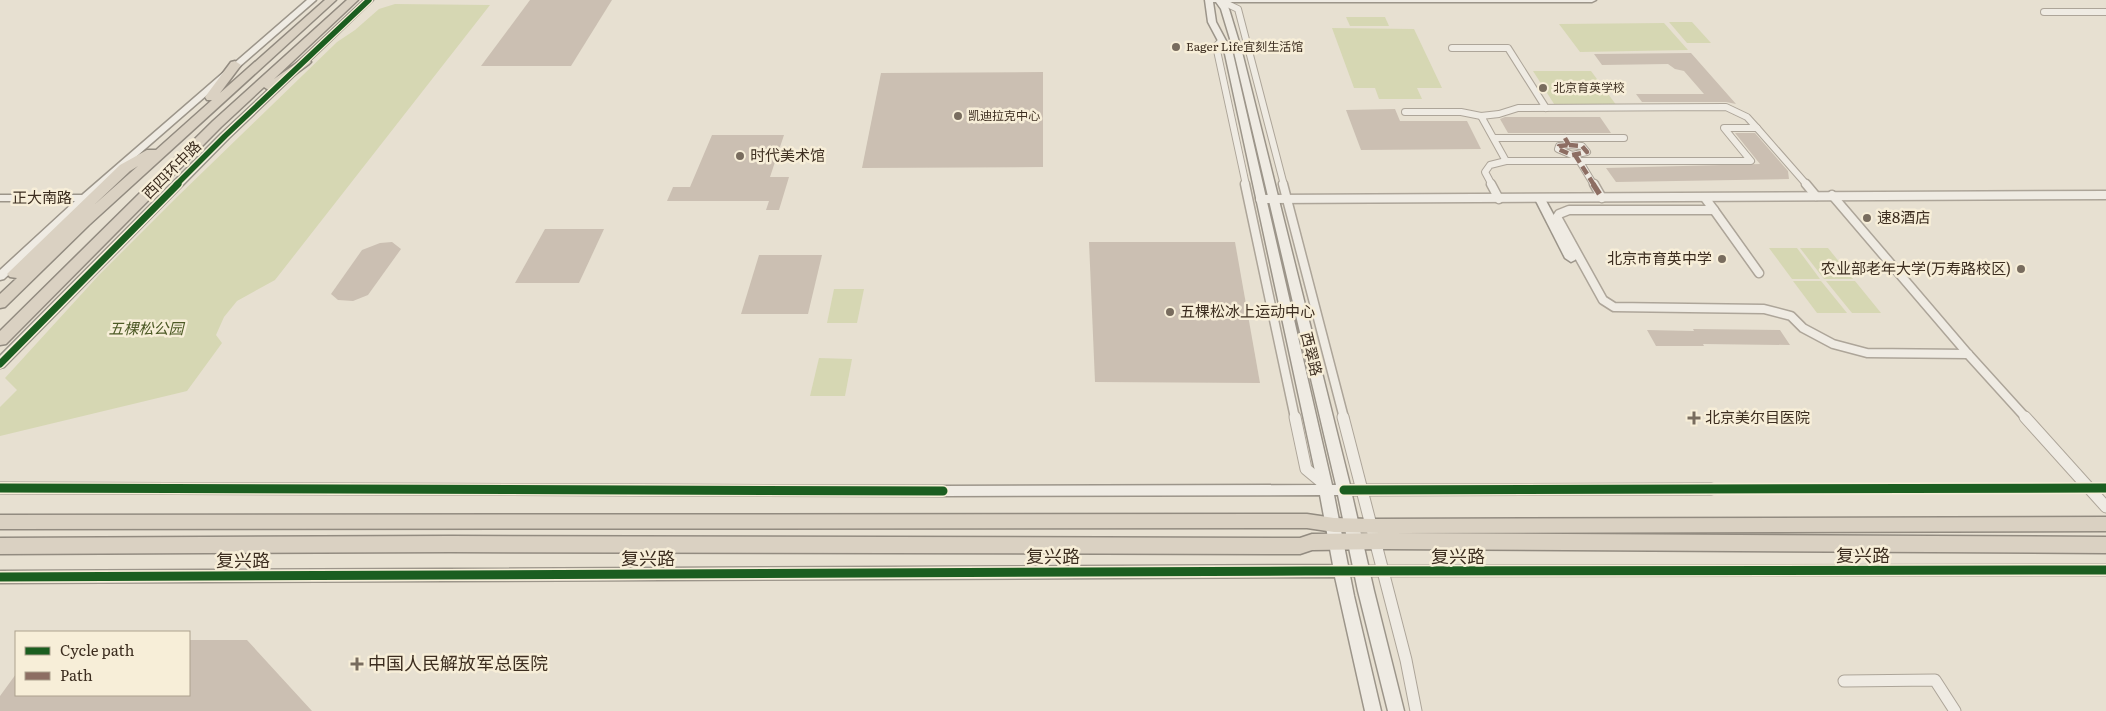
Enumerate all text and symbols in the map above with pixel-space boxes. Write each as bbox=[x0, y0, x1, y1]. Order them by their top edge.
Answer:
place label: Eager Life宜刻生活馆 bbox=[1186, 37, 1303, 55]
marker: Eager Life宜刻生活馆 bbox=[1170, 41, 1182, 53]
place label: 北京育英学校 bbox=[1553, 78, 1625, 96]
marker: 北京育英学校 bbox=[1537, 82, 1549, 94]
place label: 凯迪拉克中心 bbox=[968, 106, 1040, 124]
marker: 凯迪拉克中心 bbox=[952, 110, 964, 122]
street label: 西四环中路 bbox=[136, 134, 206, 204]
place label: 时代美术馆 bbox=[750, 143, 825, 166]
marker: 时代美术馆 bbox=[734, 150, 746, 162]
street label: 正大南路 bbox=[12, 185, 72, 208]
place label: 速8酒店 bbox=[1877, 205, 1930, 228]
marker: 速8酒店 bbox=[1861, 212, 1873, 224]
place label: 北京市育英中学 bbox=[1607, 246, 1712, 269]
marker: 北京市育英中学 bbox=[1716, 253, 1728, 265]
place label: 农业部老年大学(万寿路校区) bbox=[1821, 256, 2011, 279]
marker: 农业部老年大学(万寿路校区) bbox=[2015, 263, 2027, 275]
place label: 五棵松冰上运动中心 bbox=[1180, 299, 1315, 322]
marker: 五棵松冰上运动中心 bbox=[1164, 306, 1176, 318]
park label: 五棵松公园 bbox=[108, 316, 185, 339]
street label: 西翠路 bbox=[1296, 329, 1329, 378]
place label: 北京美尔目医院 bbox=[1705, 405, 1810, 428]
marker: 北京美尔目医院 bbox=[1687, 411, 1701, 425]
street label: 复兴路 bbox=[1836, 541, 1890, 568]
street label: 复兴路 bbox=[1026, 542, 1080, 569]
street label: 复兴路 bbox=[1431, 542, 1485, 569]
street label: 复兴路 bbox=[621, 544, 675, 571]
street label: 复兴路 bbox=[216, 546, 270, 573]
legend bbox=[15, 631, 190, 696]
text: Cycle path bbox=[60, 638, 135, 661]
place label: 中国人民解放军总医院 bbox=[368, 649, 548, 676]
marker: 中国人民解放军总医院 bbox=[350, 657, 364, 671]
text: Path bbox=[60, 663, 93, 686]

